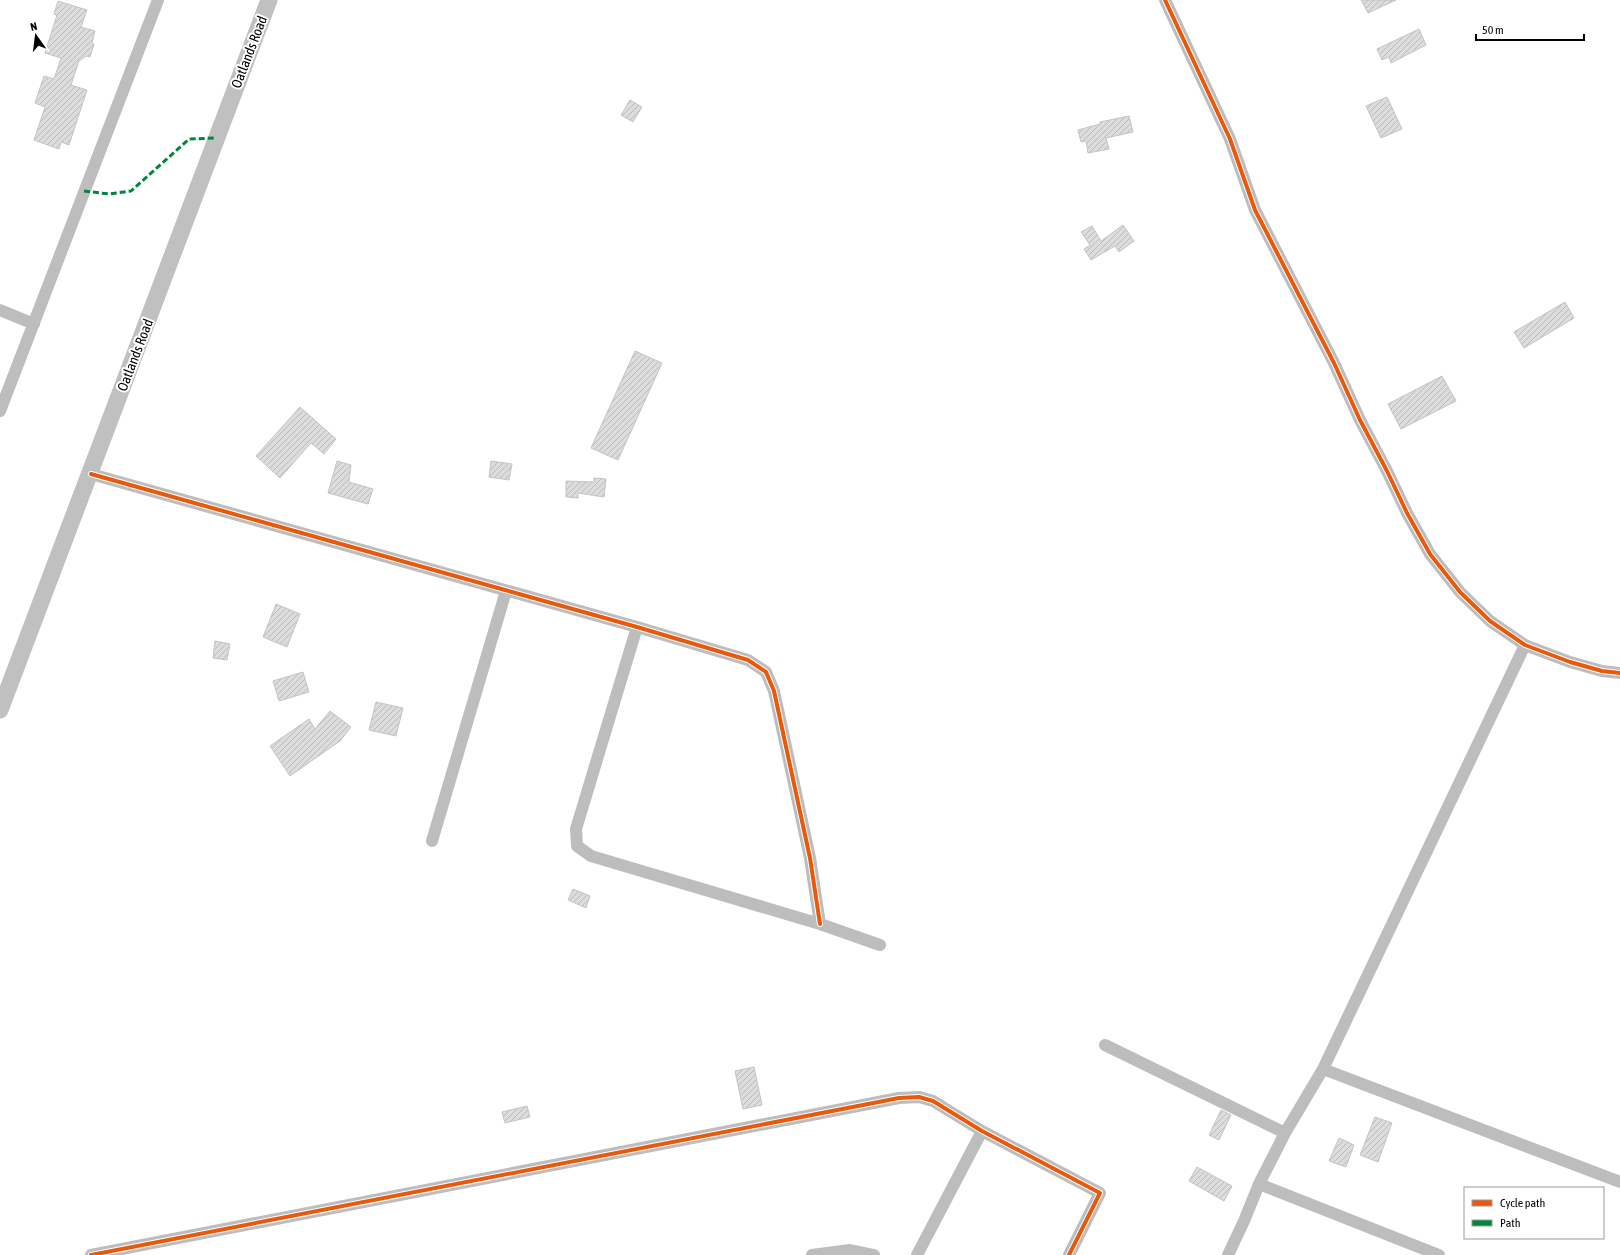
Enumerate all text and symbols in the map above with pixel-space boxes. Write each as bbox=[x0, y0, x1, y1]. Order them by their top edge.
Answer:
street label: Oatlands Road bbox=[228, 14, 270, 90]
north arrow bbox=[16, 16, 56, 56]
scale bar bbox=[1476, 16, 1584, 42]
text: N bbox=[29, 20, 38, 33]
text: 50 m bbox=[1482, 23, 1504, 37]
street label: Oatlands Road bbox=[114, 317, 156, 393]
legend bbox=[1464, 1187, 1604, 1239]
text: Cycle path bbox=[1500, 1196, 1545, 1210]
text: Path bbox=[1500, 1216, 1521, 1230]

